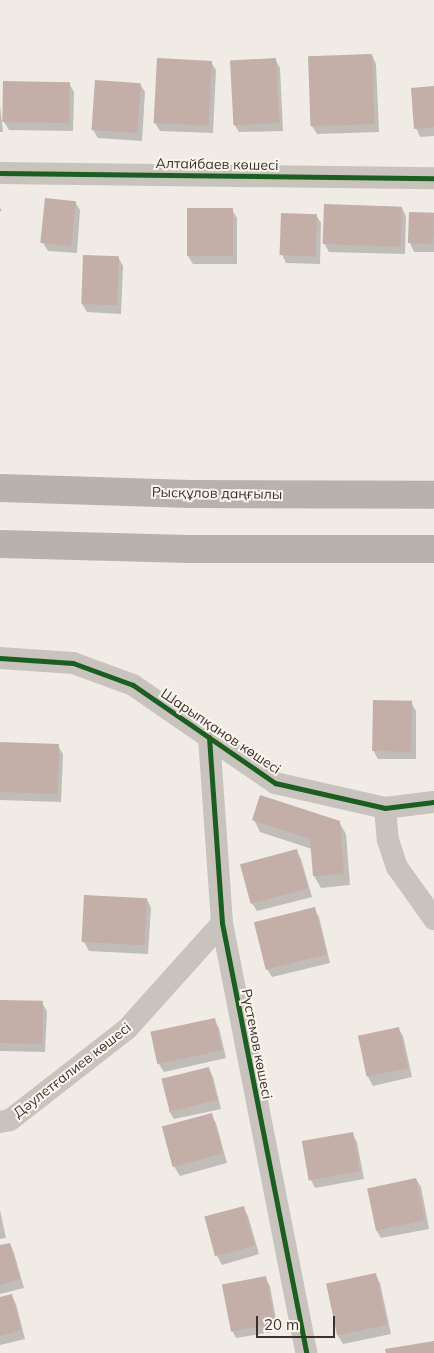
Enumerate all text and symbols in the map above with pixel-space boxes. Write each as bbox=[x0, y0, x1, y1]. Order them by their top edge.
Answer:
street label: Алтайбаев көшесі bbox=[155, 155, 279, 173]
street label: Рысқұлов даңғылы bbox=[152, 483, 282, 503]
street label: Шарыпқанов көшесі bbox=[158, 685, 284, 777]
street label: Рүстемов көшесі bbox=[238, 987, 276, 1101]
street label: Дәулетғалиев көшесі bbox=[10, 1019, 134, 1121]
scale bar bbox=[259, 1306, 338, 1338]
text: 20 m bbox=[264, 1315, 299, 1334]

